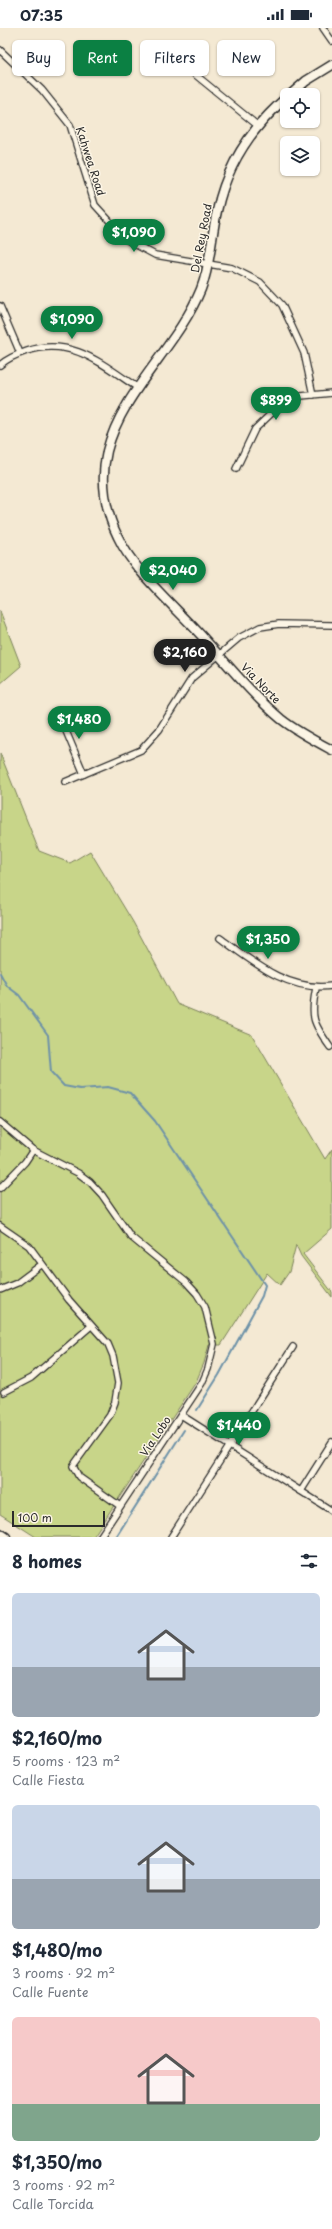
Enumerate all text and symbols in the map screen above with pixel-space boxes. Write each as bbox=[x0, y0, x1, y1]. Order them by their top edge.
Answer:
text: 07:35 bbox=[20, 3, 63, 26]
chip: Buy bbox=[12, 40, 65, 76]
chip: Rent bbox=[73, 40, 132, 76]
chip: Filters bbox=[140, 40, 209, 76]
chip: New bbox=[217, 40, 275, 76]
map controls bbox=[280, 88, 320, 176]
button: locate bbox=[280, 88, 320, 128]
street label: Kahwea Road bbox=[72, 124, 110, 198]
button: layers bbox=[280, 136, 320, 176]
street label: Del Rey Road bbox=[186, 202, 216, 274]
pin: $1,090 bbox=[101, 219, 167, 253]
text: $1,090 bbox=[112, 222, 156, 241]
pin: $1,090 bbox=[39, 306, 105, 340]
text: $1,090 bbox=[50, 309, 94, 328]
pin: $899 bbox=[252, 387, 300, 421]
text: $899 bbox=[260, 390, 292, 409]
pin: $2,040 bbox=[140, 557, 206, 591]
text: $2,040 bbox=[149, 560, 197, 579]
pin: $2,160 bbox=[152, 639, 218, 673]
text: $2,160 bbox=[163, 642, 207, 661]
street label: Via Norte bbox=[237, 659, 285, 707]
pin: $1,480 bbox=[46, 706, 112, 740]
text: $1,480 bbox=[57, 709, 101, 728]
pin: $1,350 bbox=[235, 926, 301, 960]
text: $1,350 bbox=[246, 929, 290, 948]
street label: Via Lobo bbox=[135, 1412, 175, 1460]
pin: $1,440 bbox=[206, 1412, 272, 1446]
text: $1,440 bbox=[216, 1415, 262, 1434]
scale bar bbox=[12, 1509, 105, 1528]
text: 100 m bbox=[18, 1509, 52, 1526]
text: 8 homes bbox=[12, 1548, 82, 1574]
icon: filters bbox=[298, 1550, 320, 1572]
icon: home bbox=[130, 1619, 202, 1691]
text: $2,160/mo bbox=[12, 1725, 102, 1751]
text: 5 rooms · 123 m² bbox=[12, 1751, 120, 1770]
text: Calle Fiesta bbox=[12, 1770, 84, 1789]
icon: home bbox=[130, 1831, 202, 1903]
text: $1,480/mo bbox=[12, 1937, 102, 1963]
text: 3 rooms · 92 m² bbox=[12, 1963, 115, 1982]
text: Calle Fuente bbox=[12, 1982, 88, 2001]
icon: home bbox=[130, 2043, 202, 2115]
text: $1,350/mo bbox=[12, 2149, 102, 2175]
text: 3 rooms · 92 m² bbox=[12, 2175, 115, 2194]
text: Calle Torcida bbox=[12, 2194, 94, 2213]

